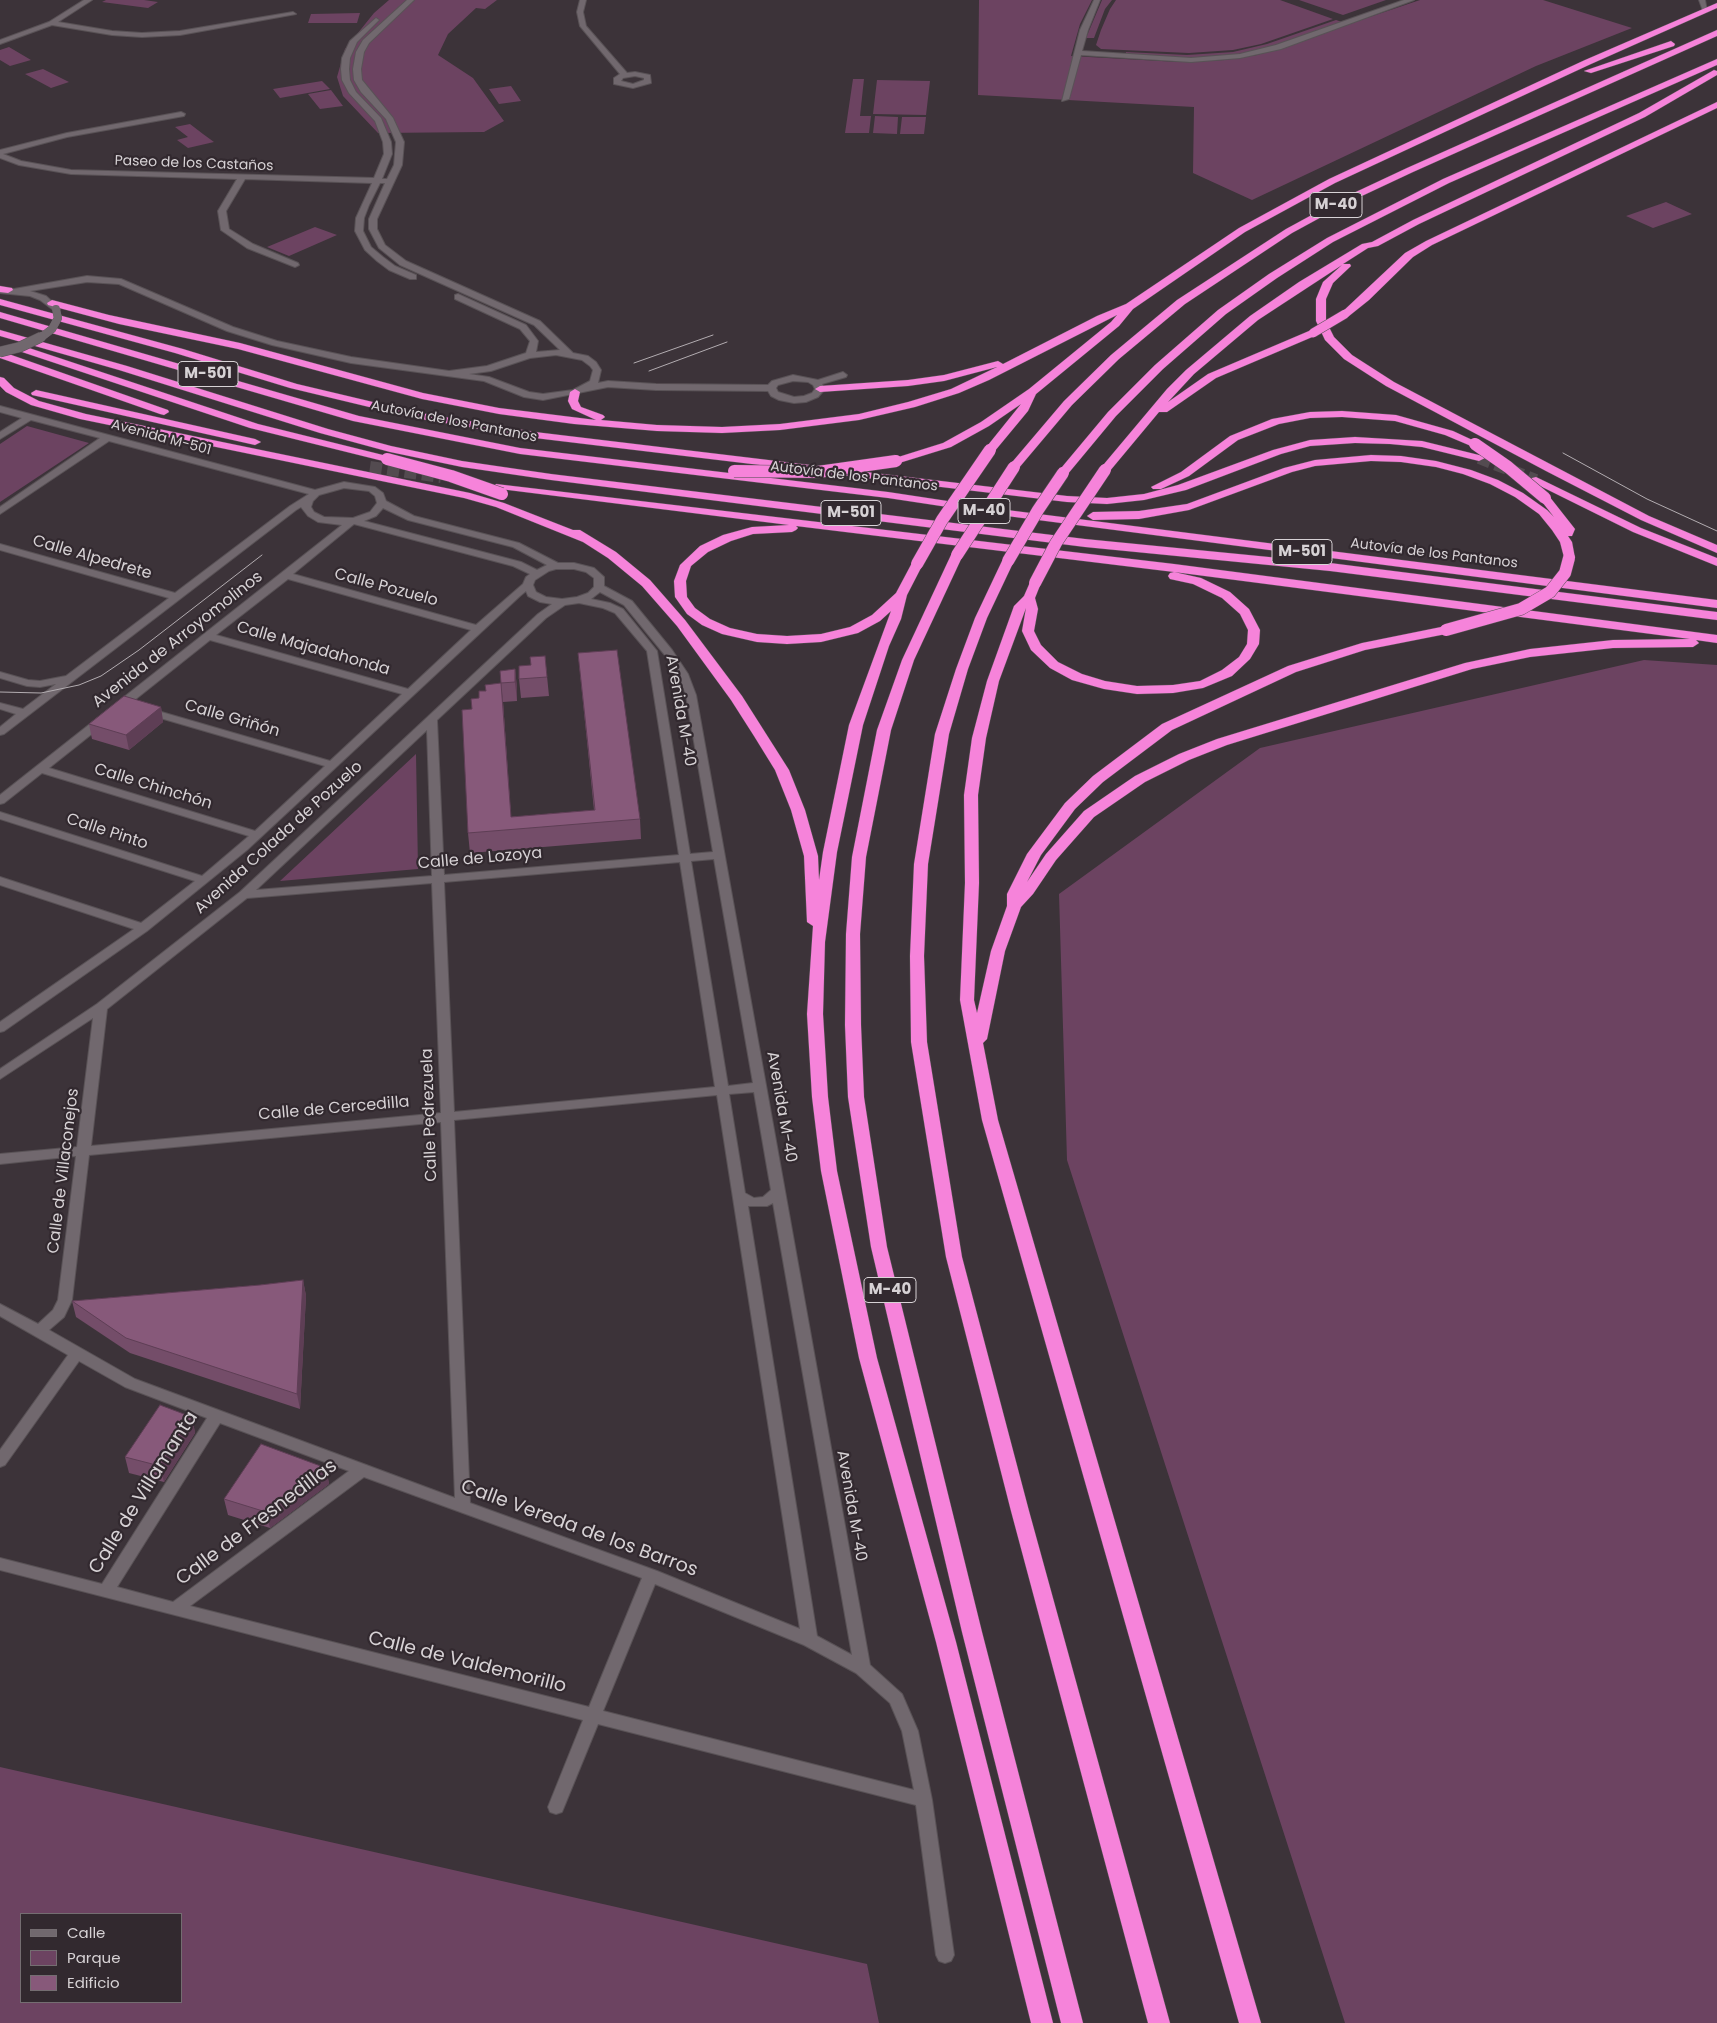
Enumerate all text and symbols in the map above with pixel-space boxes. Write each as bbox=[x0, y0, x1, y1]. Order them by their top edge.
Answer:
street label: Paseo de los Castaños bbox=[114, 153, 274, 175]
road number: M-40 bbox=[1310, 192, 1362, 218]
road number: M-501 bbox=[178, 362, 238, 386]
street label: Autovía de los Pantanos bbox=[370, 398, 538, 446]
street label: Avenida M-501 bbox=[109, 417, 213, 459]
street label: Autovía de los Pantanos bbox=[769, 458, 939, 496]
road number: M-40 bbox=[958, 498, 1010, 524]
road number: M-501 bbox=[821, 500, 881, 526]
street label: Calle Alpedrete bbox=[30, 532, 154, 584]
street label: Autovía de los Pantanos bbox=[1349, 535, 1519, 573]
road number: M-501 bbox=[1272, 540, 1332, 564]
street label: Calle Pozuelo bbox=[332, 565, 440, 611]
street label: Avenida de Arroyomolinos bbox=[89, 568, 267, 712]
street label: Calle Majadahonda bbox=[234, 618, 392, 680]
street label: Avenida M-40 bbox=[661, 654, 699, 768]
street label: Calle Griñón bbox=[182, 696, 282, 742]
street label: Avenida Colada de Pozuelo bbox=[191, 758, 367, 918]
street label: Calle Chinchón bbox=[92, 760, 214, 814]
street label: Calle Pinto bbox=[64, 810, 150, 854]
street label: Calle de Lozoya bbox=[417, 844, 543, 874]
street label: Calle Pedrezuela bbox=[418, 1048, 442, 1182]
street label: Avenida M-40 bbox=[762, 1050, 800, 1164]
street label: Calle de Villaconejos bbox=[44, 1087, 84, 1255]
street label: Calle de Cercedilla bbox=[258, 1093, 410, 1125]
road number: M-40 bbox=[864, 1278, 916, 1302]
street label: Calle de Villamanta bbox=[85, 1407, 203, 1579]
street label: Avenida M-40 bbox=[832, 1449, 870, 1563]
street label: Calle de Fresnedillas bbox=[172, 1455, 342, 1591]
street label: Calle Vereda de los Barros bbox=[458, 1475, 700, 1583]
street label: Calle de Valdemorillo bbox=[366, 1627, 568, 1699]
legend bbox=[20, 1913, 182, 2003]
text: Calle bbox=[67, 1922, 105, 1943]
text: Parque bbox=[67, 1947, 120, 1968]
text: Edificio bbox=[67, 1972, 120, 1993]

